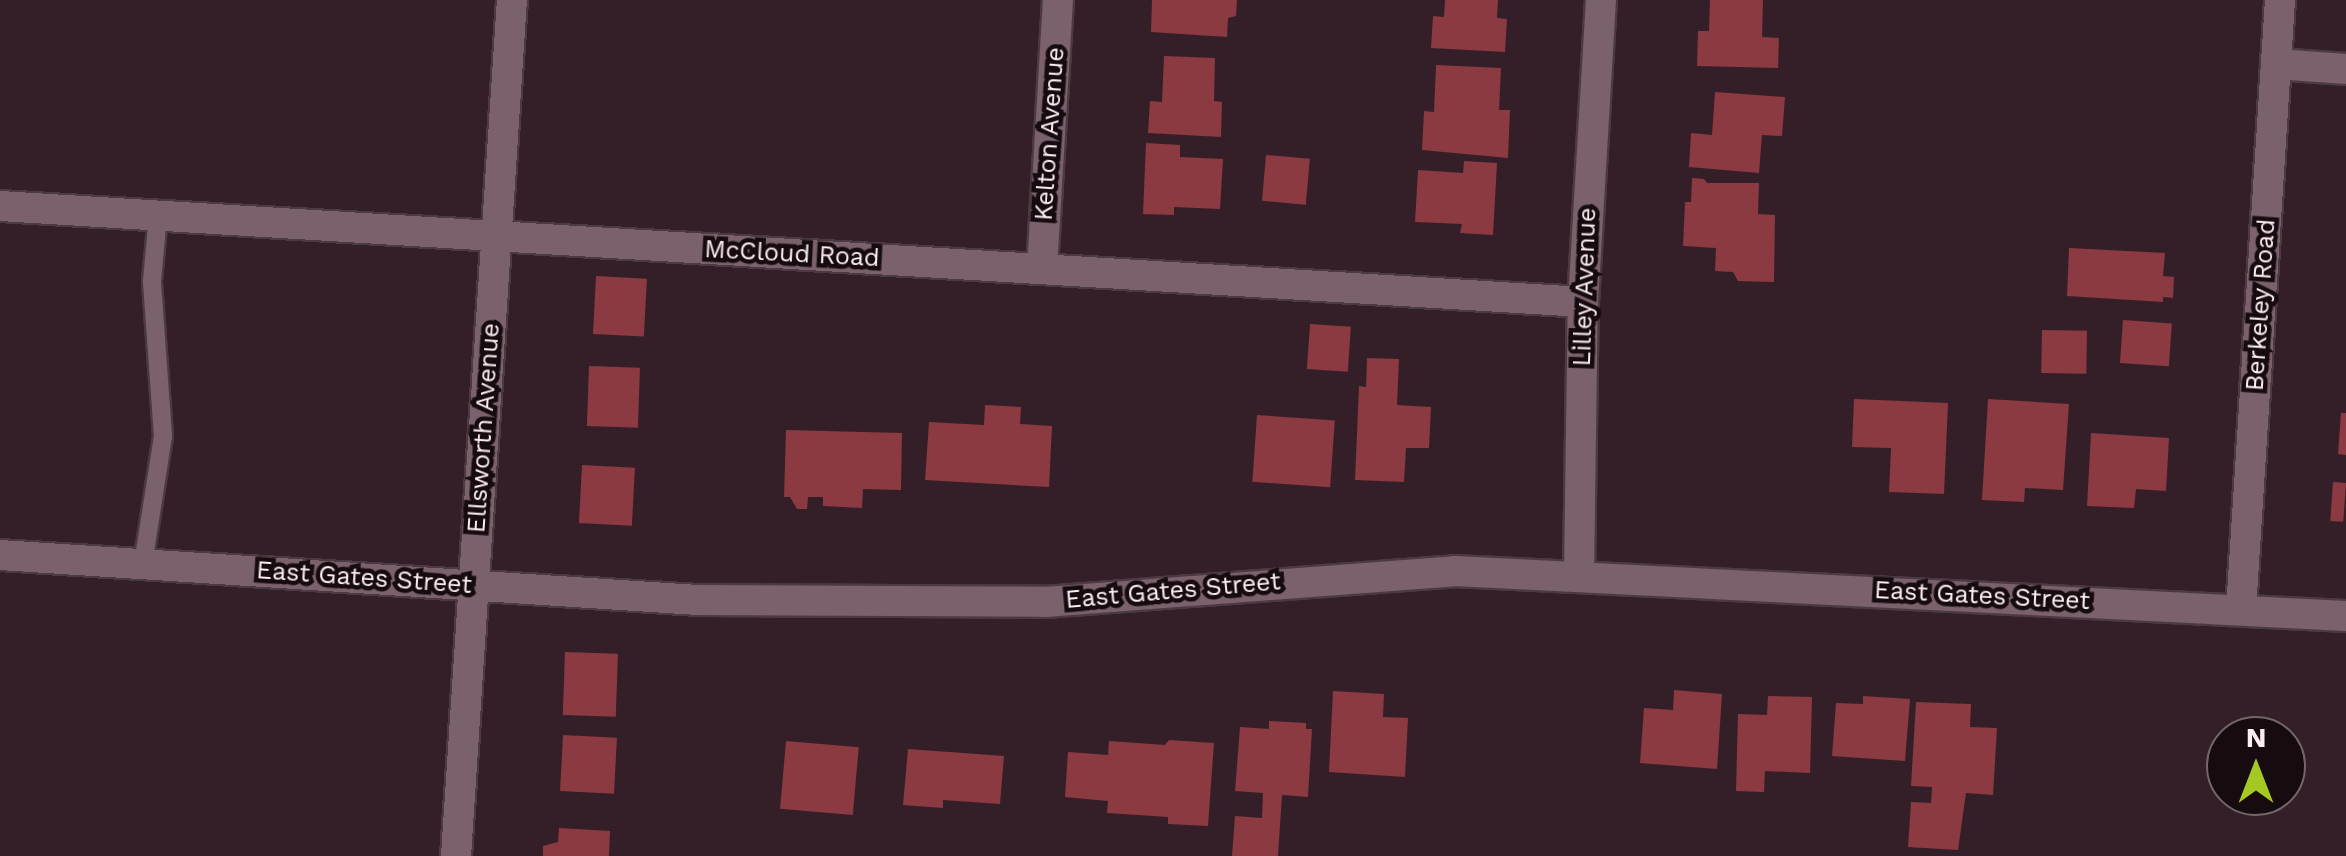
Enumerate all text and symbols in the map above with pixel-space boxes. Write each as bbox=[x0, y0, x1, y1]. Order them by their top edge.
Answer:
street label: Kelton Avenue bbox=[1029, 46, 1071, 222]
street label: Lilley Avenue bbox=[1567, 206, 1603, 368]
street label: Berkeley Road bbox=[2240, 218, 2282, 392]
street label: McCloud Road bbox=[704, 234, 880, 274]
street label: Ellsworth Avenue bbox=[462, 321, 506, 535]
street label: East Gates Street bbox=[255, 556, 473, 600]
street label: East Gates Street bbox=[1064, 567, 1282, 615]
street label: East Gates Street bbox=[1873, 575, 2091, 617]
north arrow bbox=[2206, 716, 2306, 816]
text: N bbox=[2246, 721, 2266, 754]

